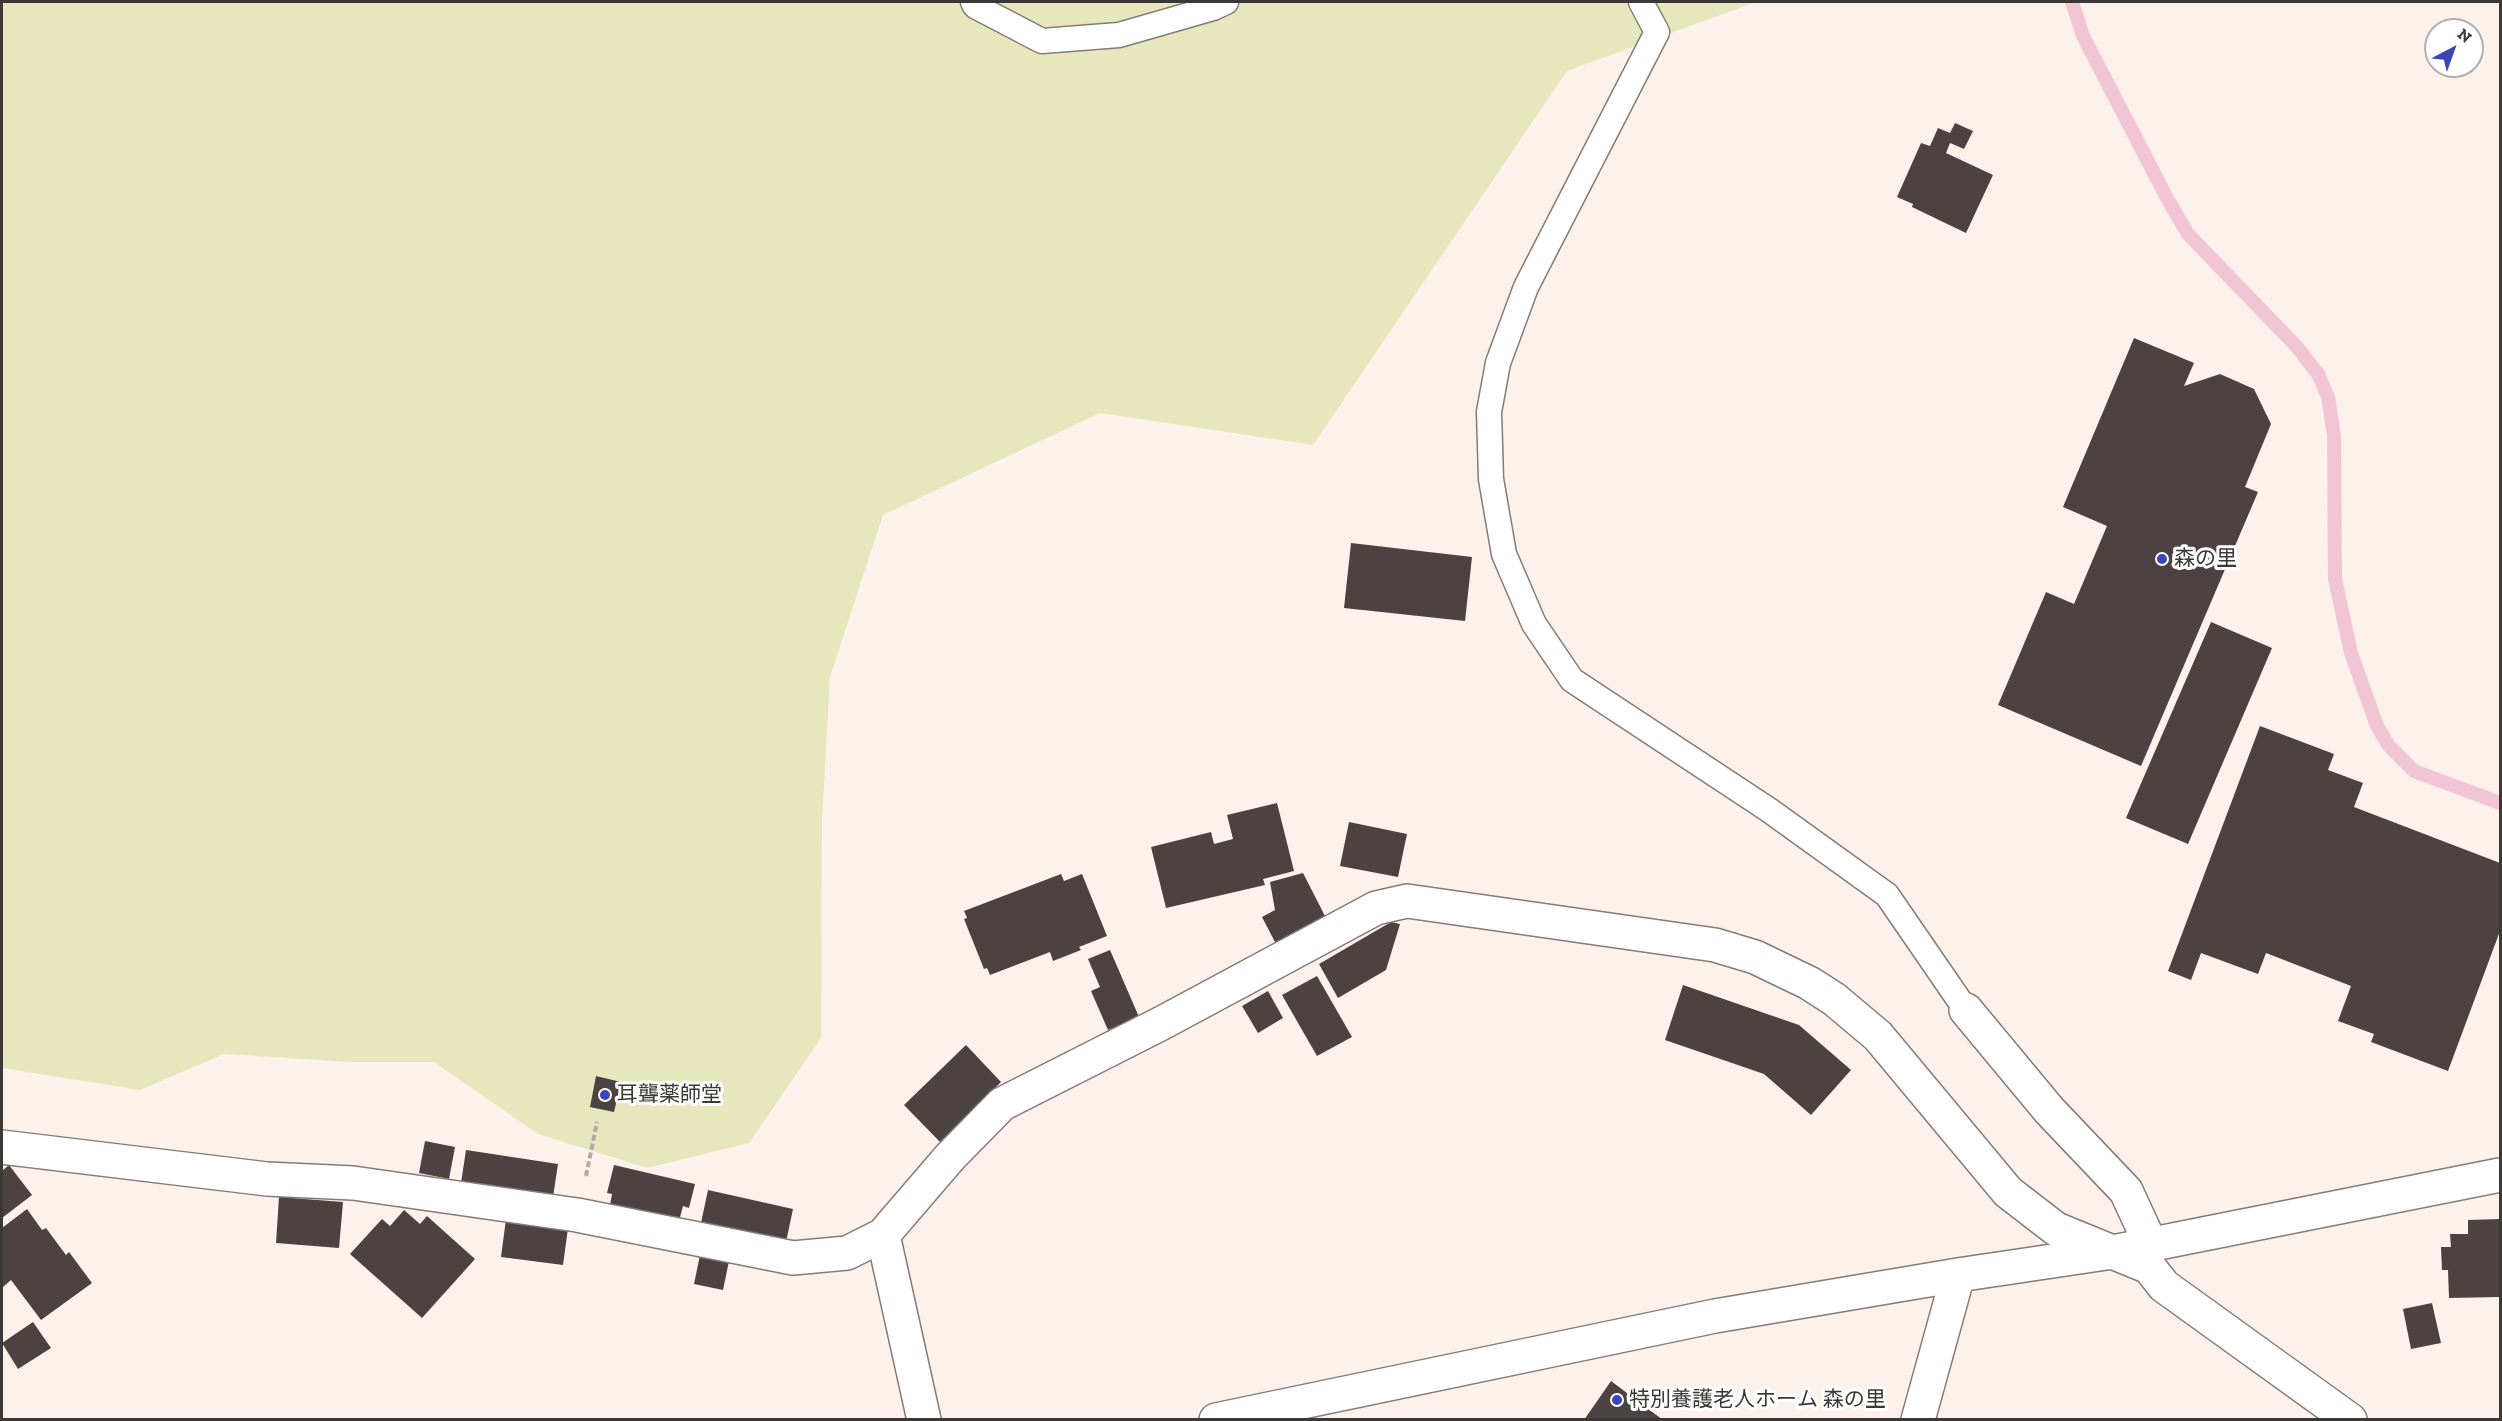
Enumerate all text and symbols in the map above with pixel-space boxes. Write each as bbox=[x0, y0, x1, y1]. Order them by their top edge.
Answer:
north arrow bbox=[2424, 18, 2484, 78]
text: N bbox=[2454, 24, 2476, 47]
place label: 森の里 bbox=[2174, 546, 2237, 572]
marker: 森の里 bbox=[2155, 552, 2169, 566]
place label: 耳聾薬師堂 bbox=[617, 1082, 722, 1108]
marker: 耳聾薬師堂 bbox=[598, 1088, 612, 1102]
place label: 特別養護老人ホーム 森の里 bbox=[1629, 1387, 1886, 1413]
marker: 特別養護老人ホーム 森の里 bbox=[1610, 1393, 1624, 1407]

